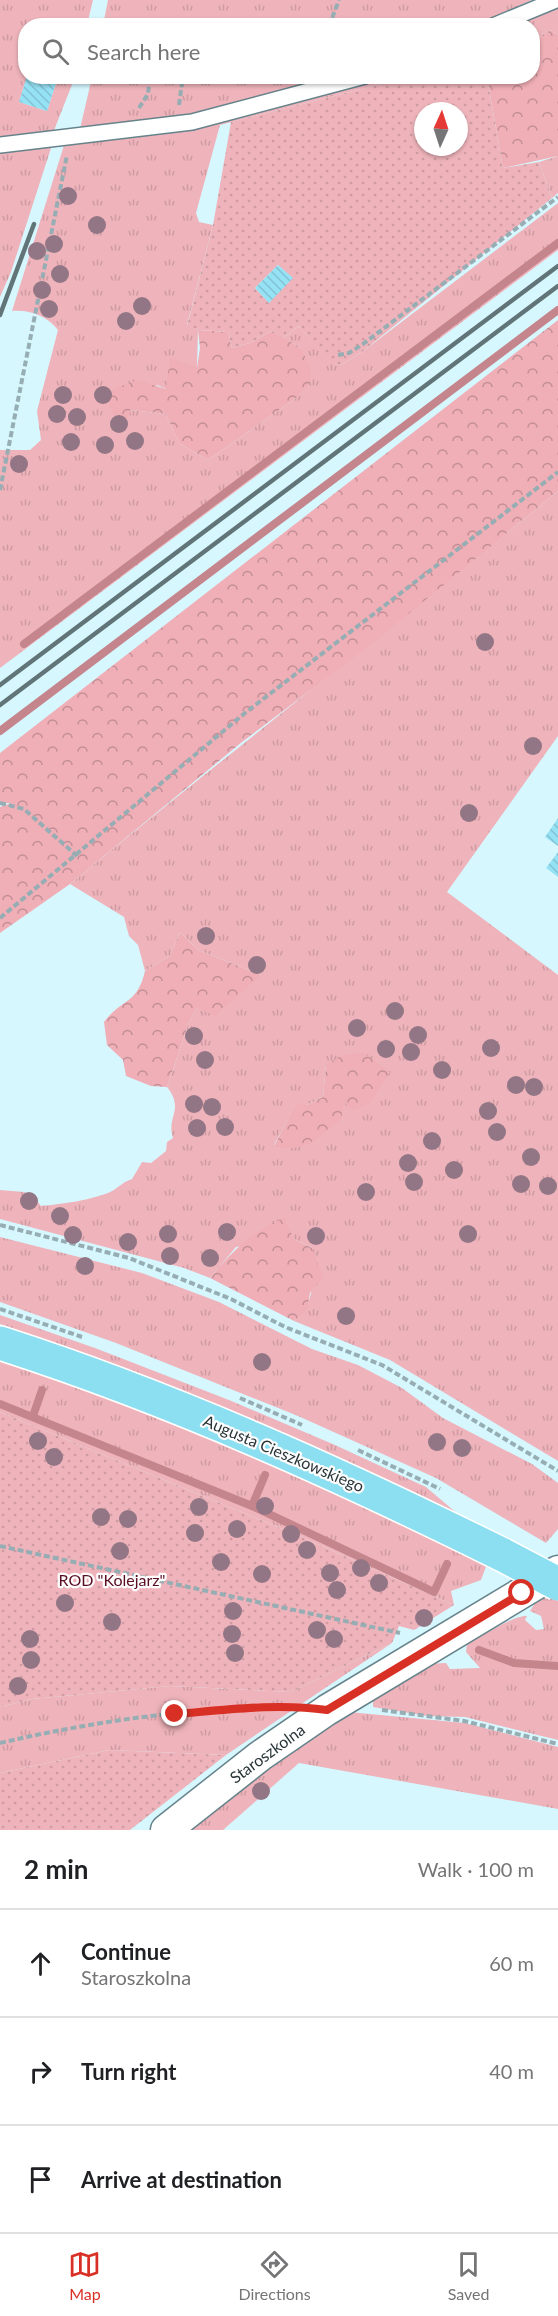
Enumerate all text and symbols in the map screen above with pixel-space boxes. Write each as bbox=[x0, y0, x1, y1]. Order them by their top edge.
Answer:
search box bbox=[18, 18, 540, 84]
icon: search bbox=[39, 35, 72, 68]
text: Search here bbox=[87, 38, 200, 65]
north arrow bbox=[414, 102, 468, 156]
street label: Augusta Cieszkowskiego bbox=[201, 1411, 367, 1495]
park label: ROD "Kolejarz" bbox=[59, 1570, 165, 1589]
route start bbox=[508, 1579, 534, 1605]
route end bbox=[161, 1700, 187, 1726]
street label: Staroszkolna bbox=[226, 1719, 308, 1787]
text: 2 min bbox=[24, 1853, 88, 1885]
text: Walk · 100 m bbox=[418, 1857, 534, 1881]
text: Continue bbox=[81, 1938, 171, 1965]
icon: ahead bbox=[24, 1947, 57, 1980]
text: 60 m bbox=[489, 1951, 534, 1975]
text: Staroszkolna bbox=[81, 1965, 191, 1989]
icon: right bbox=[24, 2055, 57, 2088]
text: Turn right bbox=[81, 2058, 176, 2085]
text: 40 m bbox=[489, 2059, 534, 2083]
icon: arrive bbox=[24, 2163, 57, 2196]
text: Arrive at destination bbox=[81, 2166, 282, 2193]
tab: Map bbox=[68, 2248, 101, 2303]
tab: Directions bbox=[238, 2248, 311, 2303]
tab: Saved bbox=[448, 2248, 489, 2303]

